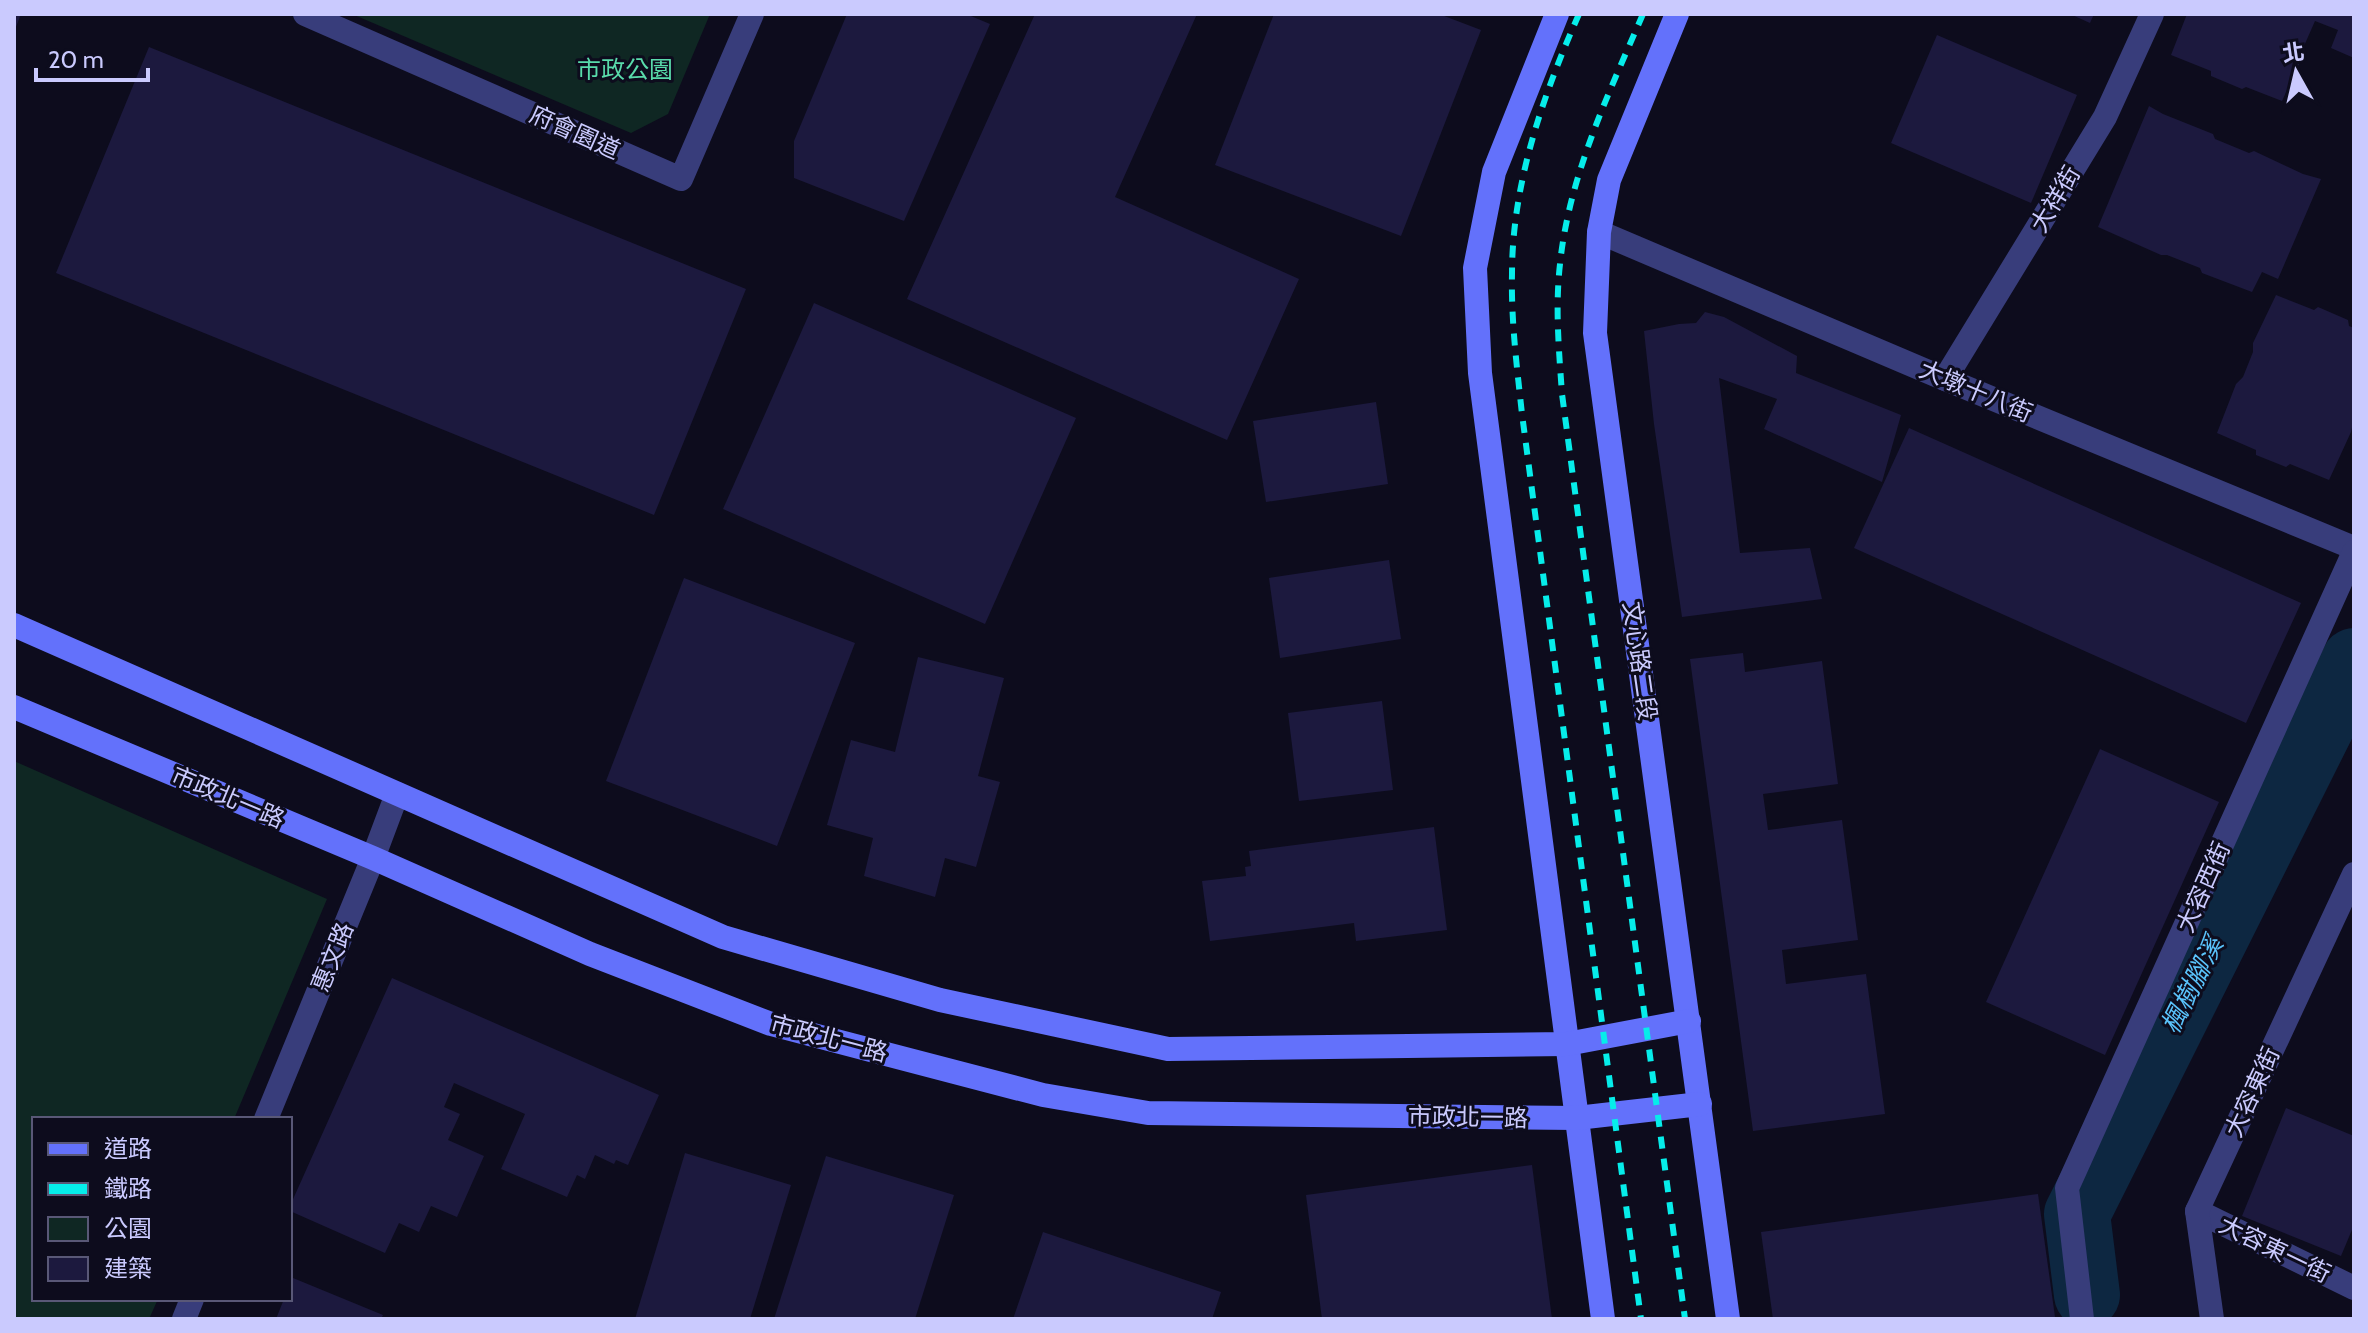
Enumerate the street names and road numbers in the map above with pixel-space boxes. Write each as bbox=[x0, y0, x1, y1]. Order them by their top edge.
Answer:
street label: 府會園道 bbox=[525, 99, 625, 165]
street label: 大祥街 bbox=[2024, 161, 2086, 237]
street label: 大墩十八街 bbox=[1915, 354, 2037, 428]
street label: 文心路二段 bbox=[1617, 600, 1663, 722]
street label: 市政北一路 bbox=[167, 760, 289, 834]
street label: 大容西街 bbox=[2170, 837, 2236, 937]
street label: 惠文路 bbox=[305, 918, 359, 996]
street label: 市政北一路 bbox=[767, 1008, 891, 1068]
street label: 大容東街 bbox=[2219, 1042, 2285, 1142]
street label: 市政北一路 bbox=[1408, 1101, 1528, 1133]
street label: 大容東一街 bbox=[2215, 1210, 2335, 1288]

